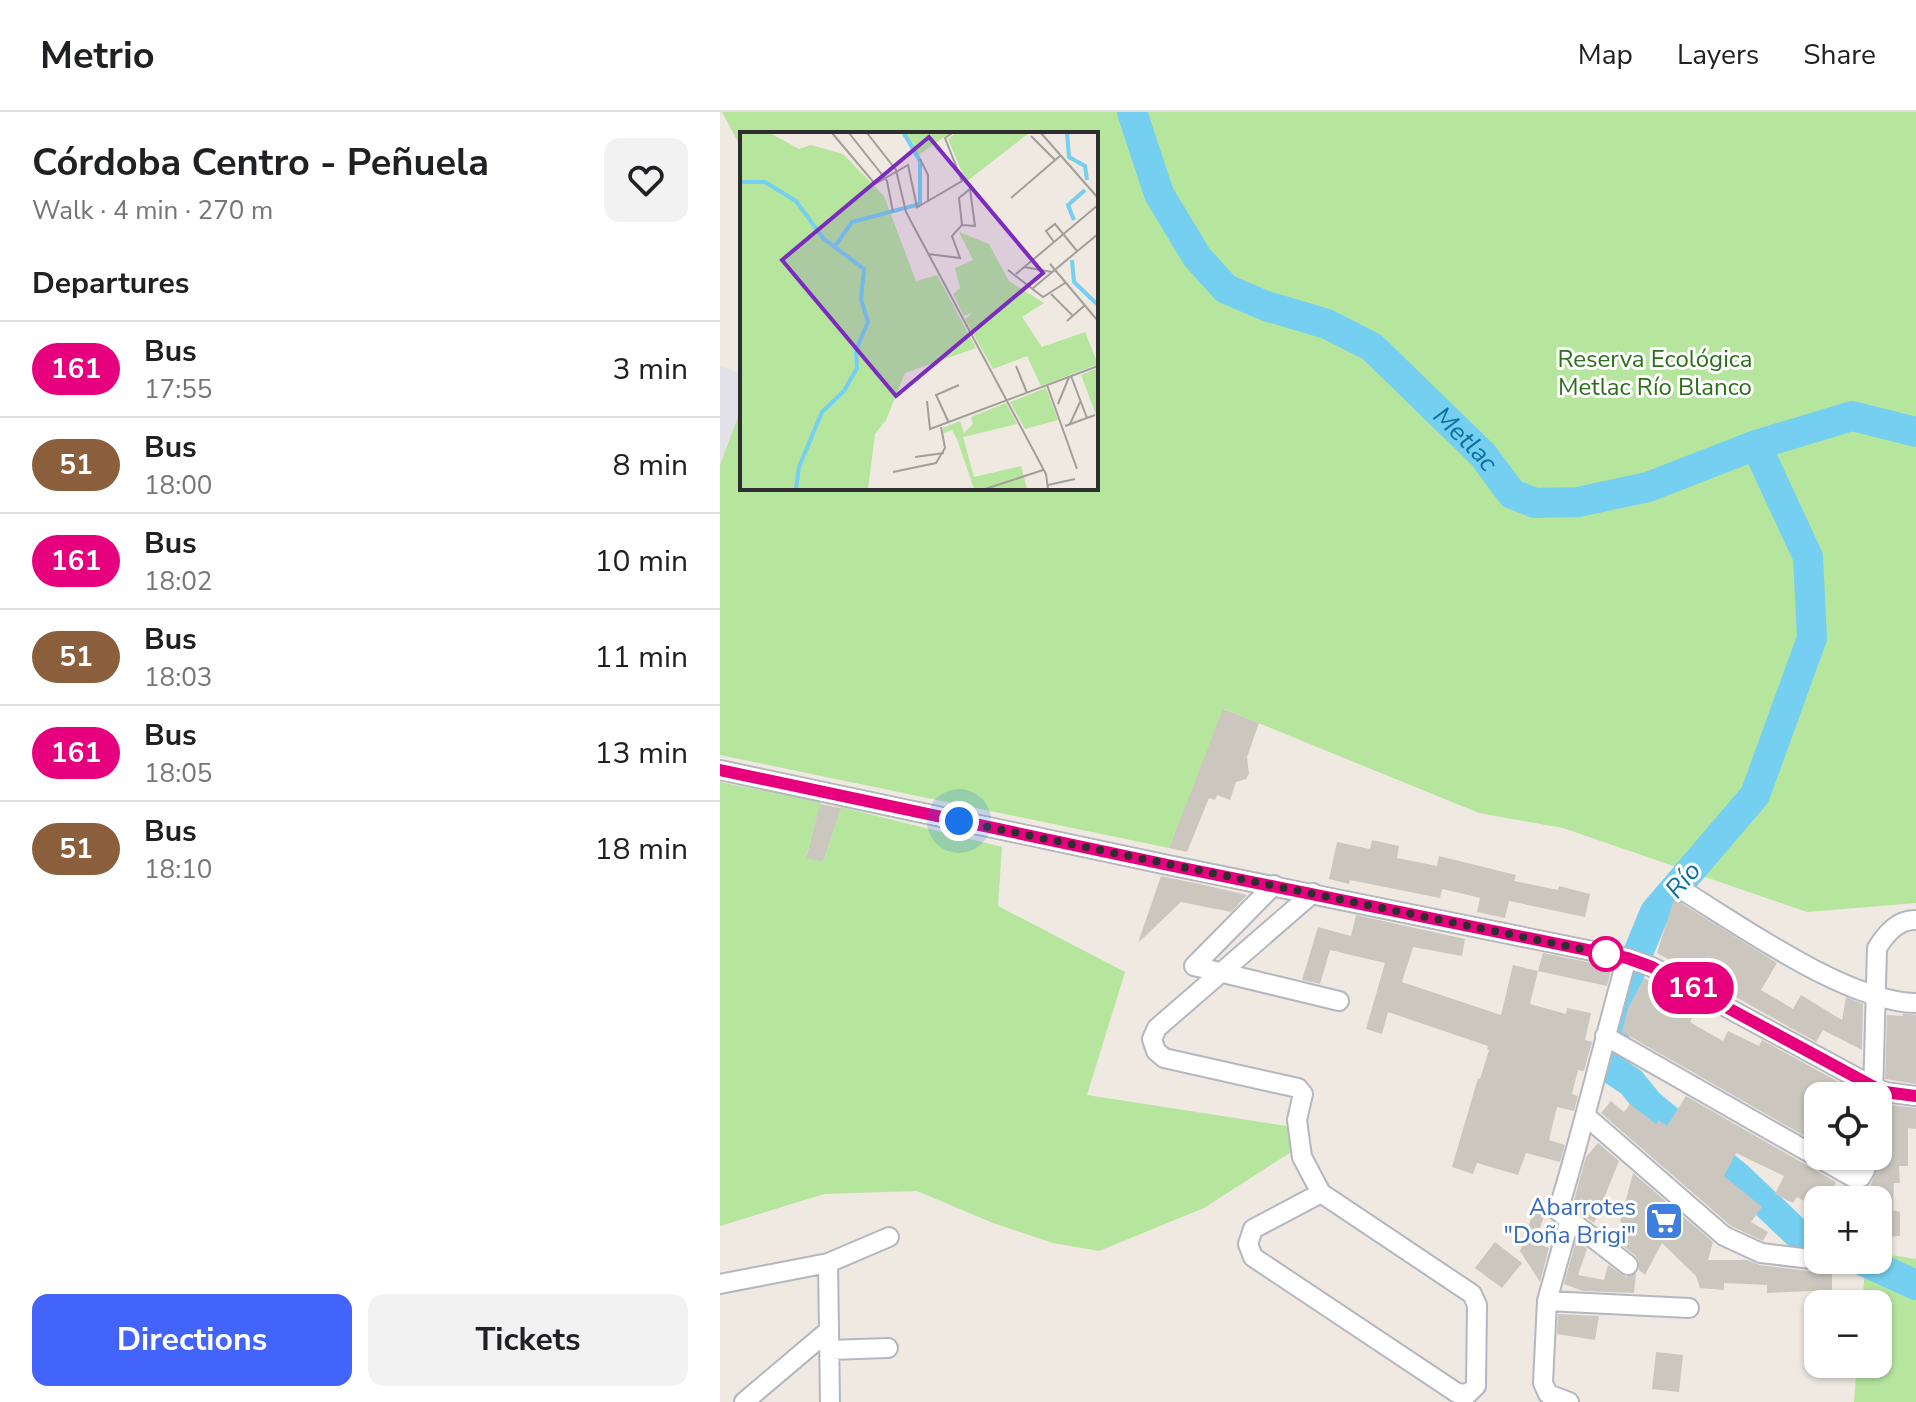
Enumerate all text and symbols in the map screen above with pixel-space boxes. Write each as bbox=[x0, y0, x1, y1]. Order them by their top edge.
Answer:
text: Metrio bbox=[40, 30, 155, 81]
text: Map bbox=[1578, 36, 1633, 74]
text: Layers bbox=[1677, 36, 1759, 74]
text: Share bbox=[1803, 36, 1876, 74]
inset map bbox=[740, 132, 1098, 490]
text: Córdoba Centro - Peñuela bbox=[32, 137, 489, 188]
button: heart bbox=[604, 138, 688, 222]
text: Walk · 4 min · 270 m bbox=[32, 193, 273, 228]
text: Departures bbox=[32, 263, 189, 304]
text: Bus bbox=[144, 331, 197, 372]
park label: Reserva Ecológica Metlac Río Blanco bbox=[1558, 343, 1753, 403]
text: 3 min bbox=[613, 349, 688, 390]
text: 161 bbox=[51, 350, 101, 388]
text: 17:55 bbox=[144, 372, 212, 407]
water label: Metlac bbox=[1426, 399, 1507, 479]
text: Bus bbox=[144, 427, 197, 468]
text: 8 min bbox=[613, 445, 688, 486]
text: 51 bbox=[59, 446, 93, 484]
text: 18:00 bbox=[144, 468, 212, 503]
text: Bus bbox=[144, 523, 197, 564]
text: 10 min bbox=[595, 541, 688, 582]
text: 161 bbox=[51, 542, 101, 580]
text: 18:02 bbox=[144, 564, 212, 599]
text: Bus bbox=[144, 619, 197, 660]
text: 11 min bbox=[595, 637, 688, 678]
text: 51 bbox=[59, 638, 93, 676]
text: 18:03 bbox=[144, 660, 212, 695]
text: Bus bbox=[144, 715, 197, 756]
text: 13 min bbox=[595, 733, 688, 774]
text: 161 bbox=[51, 734, 101, 772]
text: 18:05 bbox=[144, 756, 212, 791]
your location bbox=[939, 801, 979, 841]
text: Bus bbox=[144, 811, 197, 852]
text: 18 min bbox=[595, 829, 688, 870]
text: 51 bbox=[59, 830, 93, 868]
text: 18:10 bbox=[144, 852, 212, 887]
water label: Río bbox=[1657, 854, 1709, 906]
unlabelled marker bbox=[1589, 937, 1623, 971]
line badge: 161 bbox=[1647, 962, 1739, 1014]
text: 161 bbox=[1668, 969, 1718, 1007]
map controls bbox=[1804, 1082, 1892, 1378]
button: locate bbox=[1804, 1082, 1892, 1170]
button: + bbox=[1804, 1186, 1892, 1274]
place label: Abarrotes "Doña Brigi" bbox=[1504, 1191, 1636, 1251]
supermarket icon: Abarrotes "Doña Brigi" bbox=[1643, 1200, 1685, 1242]
button: − bbox=[1804, 1290, 1892, 1378]
button: Directions bbox=[32, 1294, 352, 1386]
button: Tickets bbox=[368, 1294, 688, 1386]

